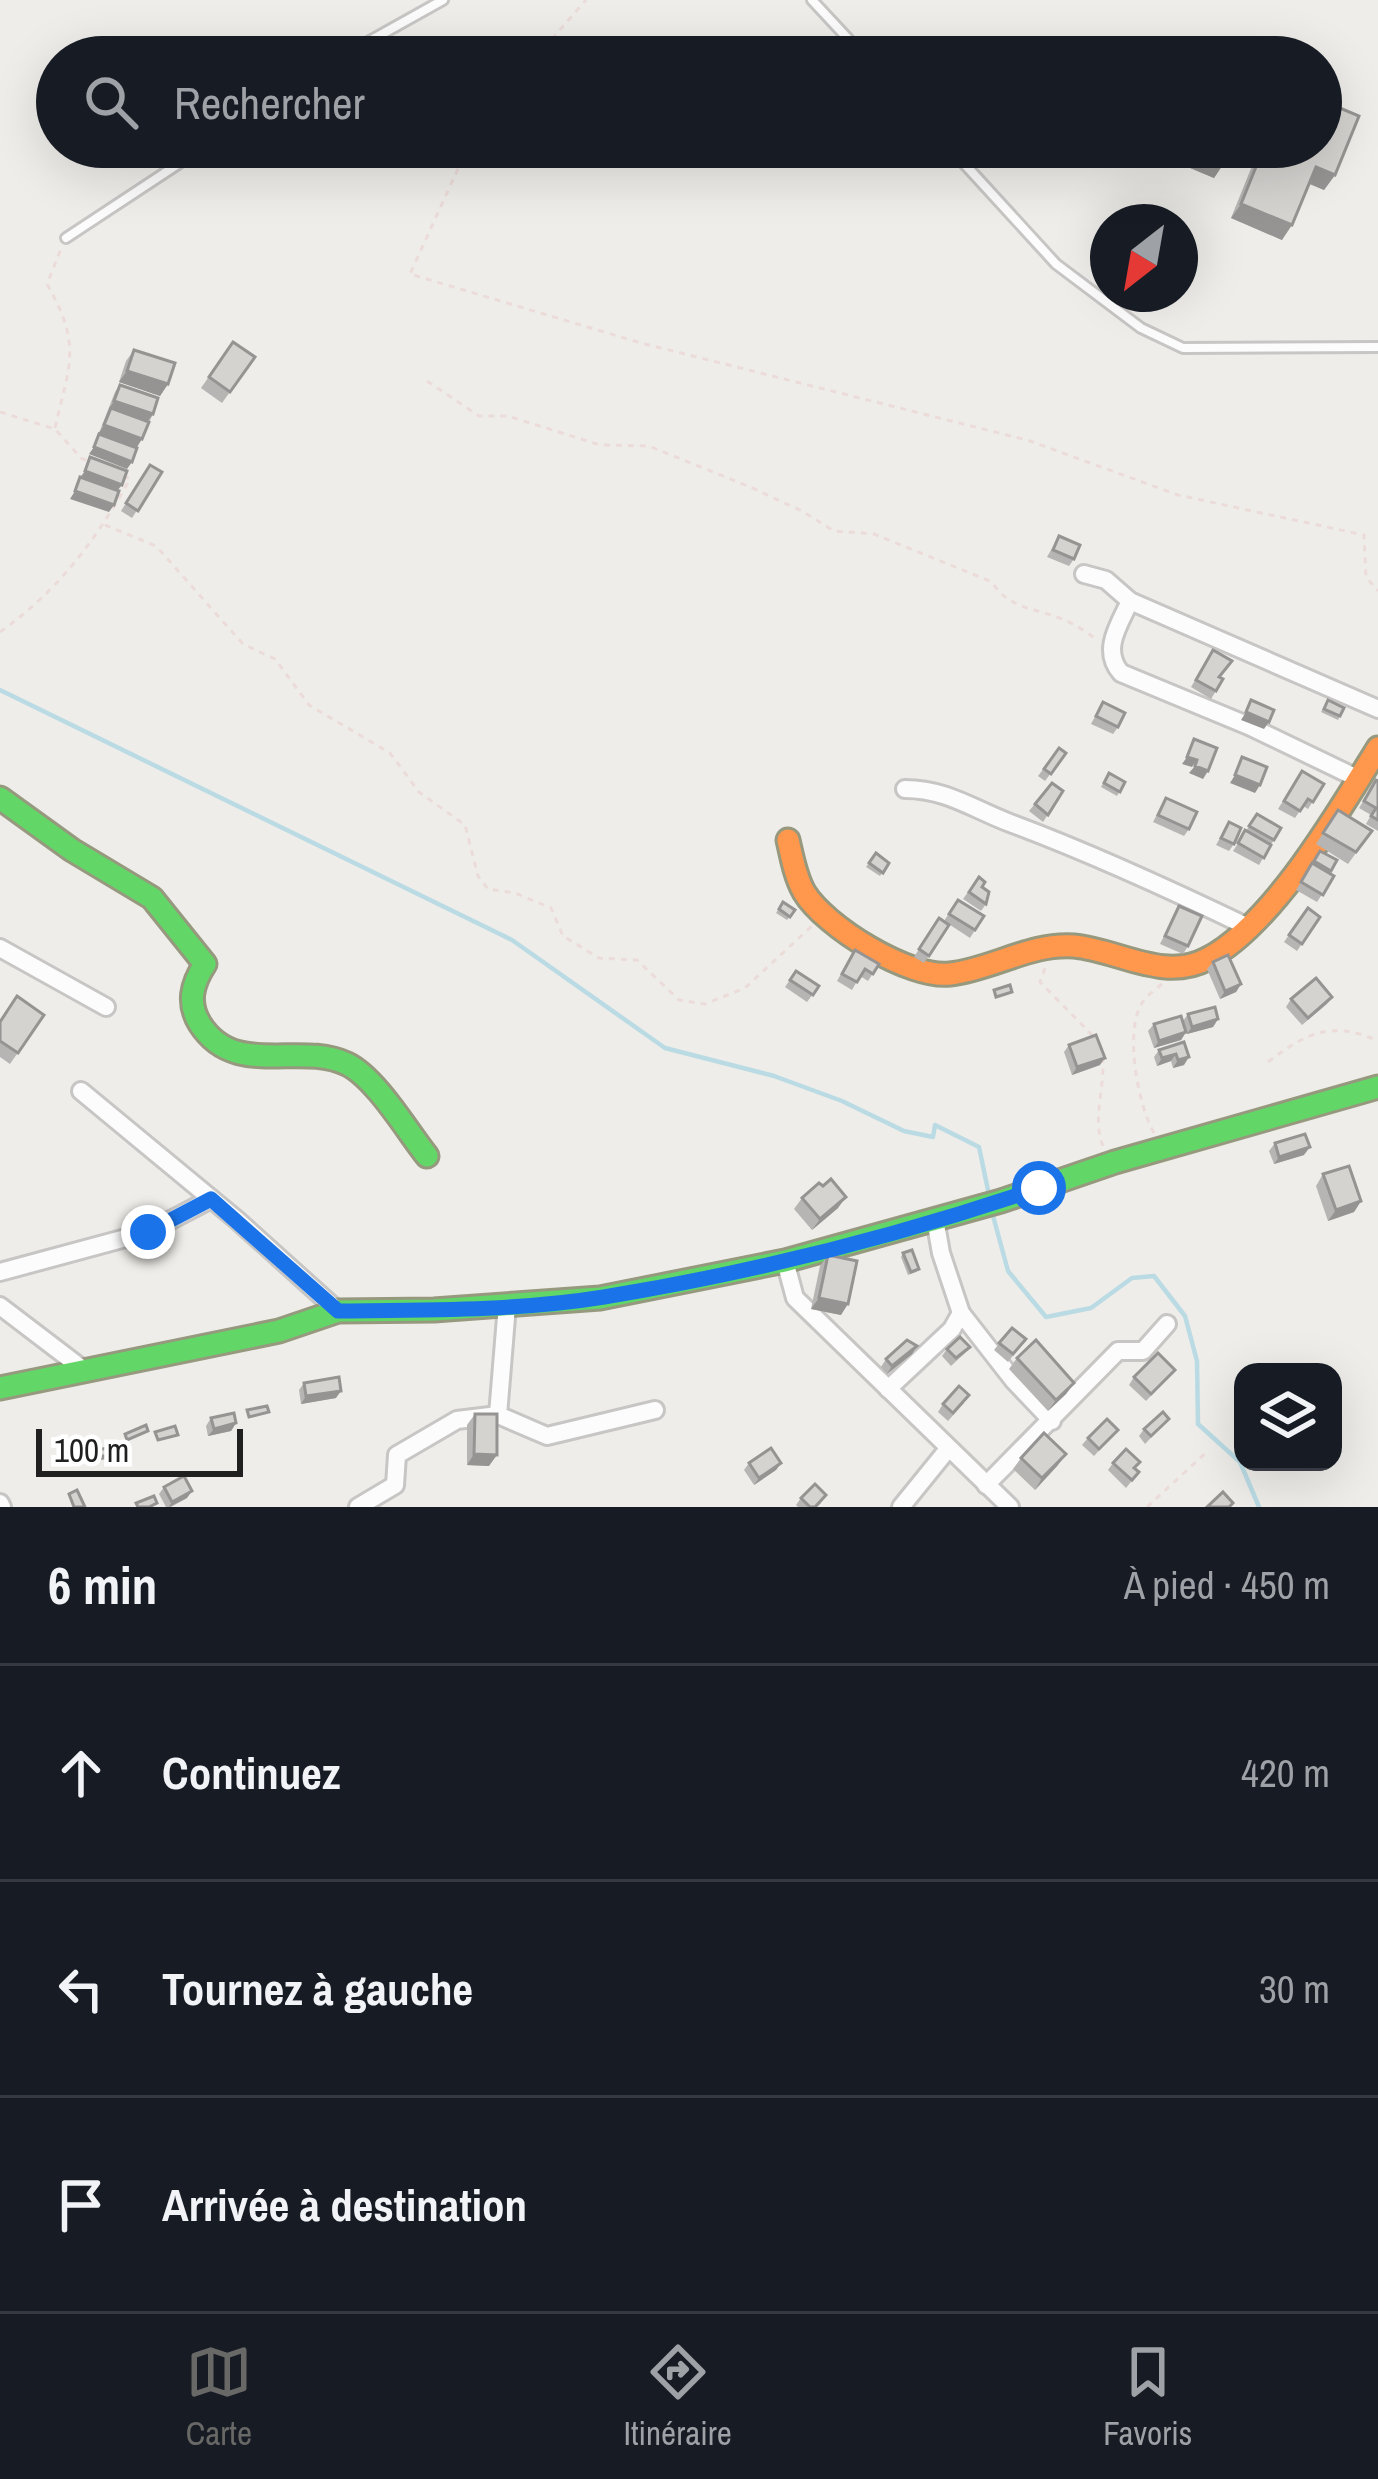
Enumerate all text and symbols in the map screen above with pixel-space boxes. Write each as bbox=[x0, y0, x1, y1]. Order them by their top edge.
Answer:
search box bbox=[36, 36, 1342, 168]
icon: search bbox=[78, 69, 144, 135]
text: Rechercher bbox=[174, 72, 365, 133]
north arrow bbox=[1090, 204, 1198, 312]
route start bbox=[1012, 1161, 1066, 1215]
route end bbox=[121, 1205, 175, 1259]
map controls bbox=[1234, 1363, 1342, 1471]
button: layers bbox=[1234, 1363, 1342, 1471]
scale bar bbox=[36, 1423, 243, 1476]
text: 100 m bbox=[54, 1428, 129, 1472]
text: 6 min bbox=[48, 1551, 157, 1620]
text: À pied · 450 m bbox=[1124, 1559, 1330, 1611]
icon: ahead bbox=[48, 1740, 114, 1806]
text: Continuez bbox=[162, 1742, 340, 1803]
text: 420 m bbox=[1241, 1747, 1330, 1799]
icon: left bbox=[48, 1956, 114, 2022]
text: Tournez à gauche bbox=[162, 1958, 473, 2019]
text: 30 m bbox=[1259, 1963, 1330, 2015]
icon: arrive bbox=[48, 2172, 114, 2238]
text: Arrivée à destination bbox=[162, 2174, 527, 2235]
tab: Carte bbox=[186, 2339, 252, 2455]
tab: Itinéraire bbox=[623, 2339, 732, 2455]
tab: Favoris bbox=[1103, 2339, 1192, 2455]

